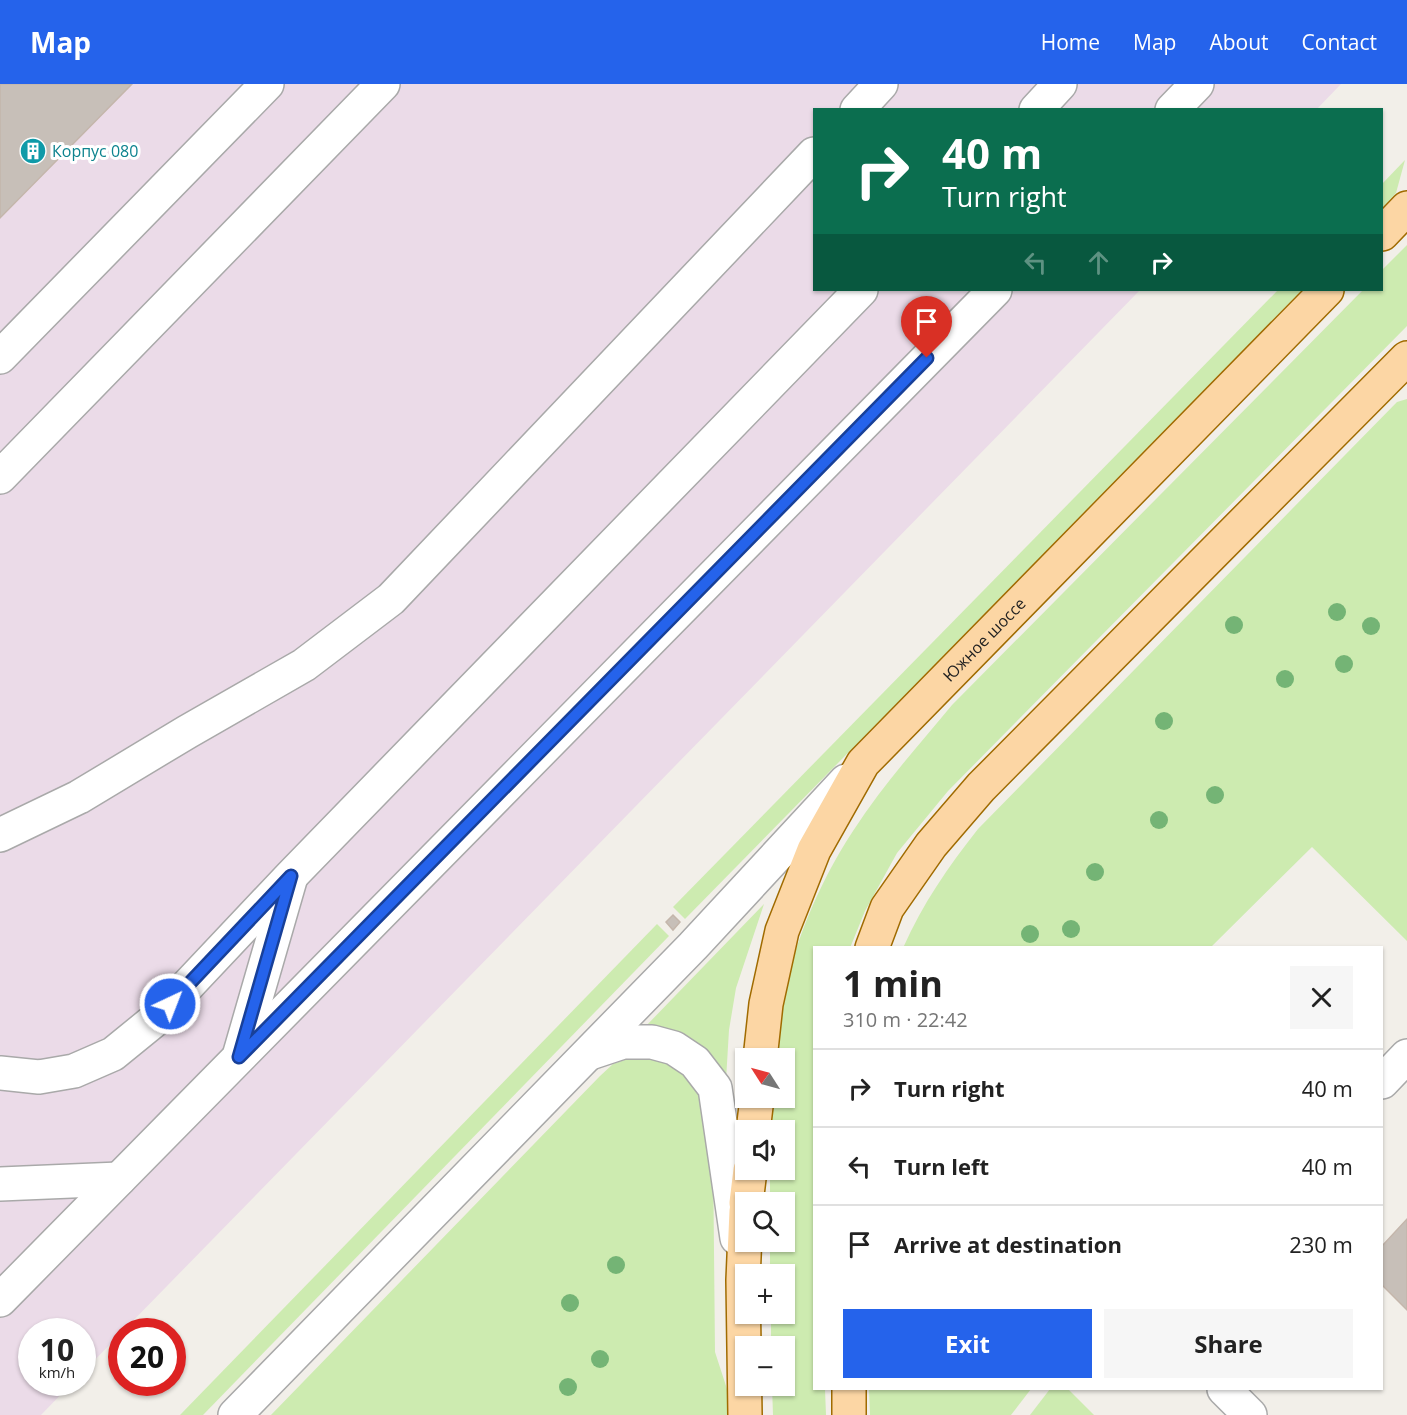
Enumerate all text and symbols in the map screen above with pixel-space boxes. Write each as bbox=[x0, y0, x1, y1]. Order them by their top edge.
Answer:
text: Map bbox=[30, 23, 91, 61]
text: Home bbox=[1041, 28, 1100, 56]
text: Map bbox=[1133, 28, 1176, 56]
text: About bbox=[1209, 28, 1269, 56]
text: Contact bbox=[1302, 28, 1377, 56]
text: 40 m bbox=[942, 124, 1042, 181]
icon: right bbox=[843, 132, 921, 210]
building icon: Корпус 080 bbox=[18, 136, 48, 166]
place label: Корпус 080 bbox=[52, 140, 138, 162]
text: Turn right bbox=[942, 178, 1067, 215]
icon: left bbox=[1019, 246, 1052, 279]
icon: ahead bbox=[1082, 246, 1115, 279]
icon: right bbox=[1145, 246, 1178, 279]
pin bbox=[901, 296, 952, 358]
icon: arrive bbox=[910, 305, 943, 338]
street label: Южное шоссе bbox=[938, 593, 1030, 686]
text: 1 min bbox=[843, 959, 943, 1008]
button: close bbox=[1290, 966, 1353, 1029]
position arrow bbox=[138, 972, 202, 1036]
text: 310 m · 22:42 bbox=[843, 1006, 968, 1033]
north arrow bbox=[735, 1048, 795, 1108]
map controls bbox=[735, 1048, 795, 1396]
icon: right bbox=[843, 1072, 876, 1105]
text: Turn right bbox=[894, 1073, 1005, 1103]
text: 40 m bbox=[1302, 1073, 1353, 1103]
button: sound bbox=[735, 1120, 795, 1180]
icon: left bbox=[843, 1150, 876, 1183]
text: Turn left bbox=[894, 1151, 989, 1181]
text: 40 m bbox=[1302, 1151, 1353, 1181]
button: search bbox=[735, 1192, 795, 1252]
icon: arrive bbox=[843, 1228, 876, 1261]
text: Arrive at destination bbox=[894, 1229, 1122, 1259]
text: 230 m bbox=[1289, 1229, 1353, 1259]
button: + bbox=[735, 1264, 795, 1324]
button: Exit bbox=[843, 1309, 1092, 1378]
button: Share bbox=[1104, 1309, 1353, 1378]
speed limit sign: 20 bbox=[108, 1318, 186, 1396]
text: 10 bbox=[40, 1329, 74, 1370]
button: − bbox=[735, 1336, 795, 1396]
text: km/h bbox=[39, 1362, 75, 1382]

